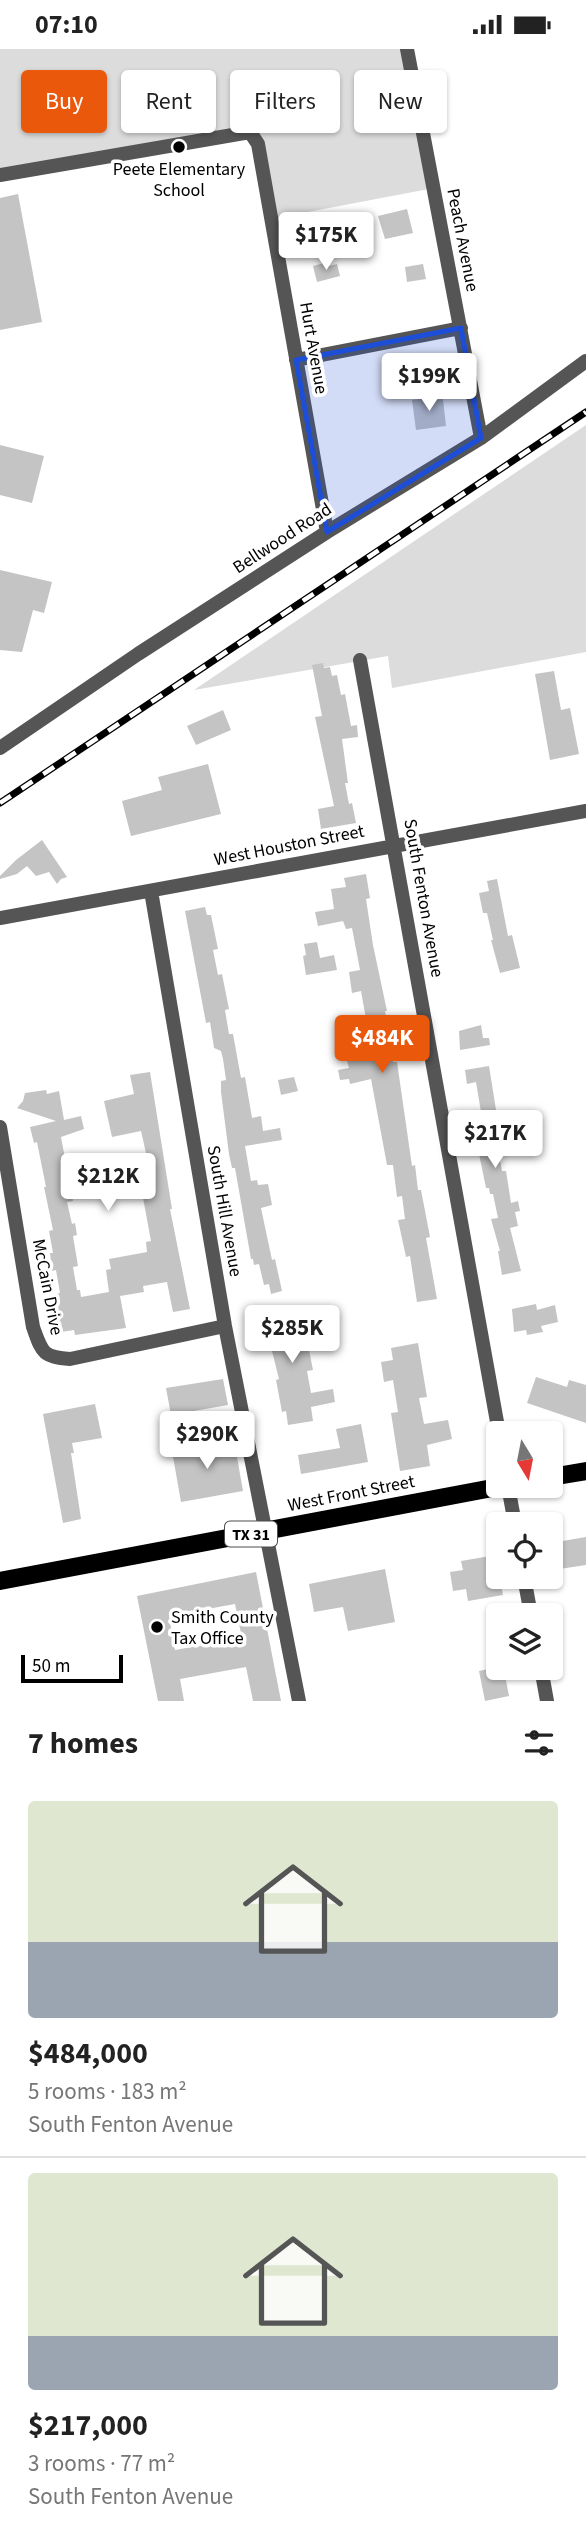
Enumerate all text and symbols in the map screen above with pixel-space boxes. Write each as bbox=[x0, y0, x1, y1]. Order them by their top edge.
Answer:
text: 07:10 bbox=[35, 6, 98, 43]
chip: Buy bbox=[21, 70, 107, 133]
chip: Rent bbox=[121, 70, 216, 133]
chip: Filters bbox=[230, 70, 340, 133]
chip: New bbox=[354, 70, 447, 133]
marker: Peete Elementary School bbox=[171, 139, 187, 155]
place label: Peete Elementary School bbox=[113, 157, 246, 203]
street label: Peach Avenue bbox=[440, 186, 485, 294]
pin: $175K bbox=[277, 213, 375, 272]
text: $175K bbox=[295, 218, 357, 251]
street label: Hurt Avenue bbox=[293, 300, 334, 396]
pin: $199K bbox=[380, 353, 478, 413]
text: $199K bbox=[398, 359, 460, 392]
street label: Bellwood Road bbox=[228, 497, 337, 580]
street label: South Fenton Avenue bbox=[397, 817, 450, 979]
street label: West Houston Street bbox=[212, 819, 366, 872]
pin: $484K bbox=[333, 1016, 431, 1075]
text: $484K bbox=[351, 1021, 413, 1054]
pin: $217K bbox=[446, 1111, 544, 1170]
text: $217K bbox=[464, 1116, 526, 1149]
street label: South Hill Avenue bbox=[201, 1143, 248, 1279]
pin: $212K bbox=[59, 1153, 157, 1213]
text: $212K bbox=[77, 1159, 139, 1192]
street label: McCain Drive bbox=[26, 1237, 69, 1337]
pin: $285K bbox=[243, 1305, 341, 1365]
text: $285K bbox=[261, 1311, 323, 1344]
pin: $290K bbox=[158, 1411, 256, 1471]
text: $290K bbox=[176, 1417, 238, 1450]
north arrow bbox=[486, 1421, 564, 1498]
map controls bbox=[486, 1421, 563, 1680]
street label: West Front Street bbox=[285, 1469, 417, 1518]
button: locate bbox=[486, 1512, 563, 1589]
road number: TX 31 bbox=[225, 1521, 277, 1547]
button: layers bbox=[486, 1603, 563, 1680]
place label: Smith County Tax Office bbox=[171, 1605, 274, 1651]
marker: Smith County Tax Office bbox=[149, 1619, 165, 1635]
scale bar bbox=[21, 1652, 122, 1684]
text: 50 m bbox=[32, 1653, 70, 1680]
text: 7 homes bbox=[28, 1722, 138, 1765]
icon: filters bbox=[520, 1724, 558, 1762]
icon: home bbox=[230, 1846, 356, 1972]
text: $484,000 bbox=[28, 2032, 148, 2075]
text: 5 rooms · 183 m² bbox=[28, 2075, 187, 2108]
text: South Fenton Avenue bbox=[28, 2108, 233, 2141]
icon: home bbox=[230, 2218, 356, 2344]
text: $217,000 bbox=[28, 2404, 148, 2447]
text: 3 rooms · 77 m² bbox=[28, 2447, 175, 2480]
text: South Fenton Avenue bbox=[28, 2480, 233, 2513]

